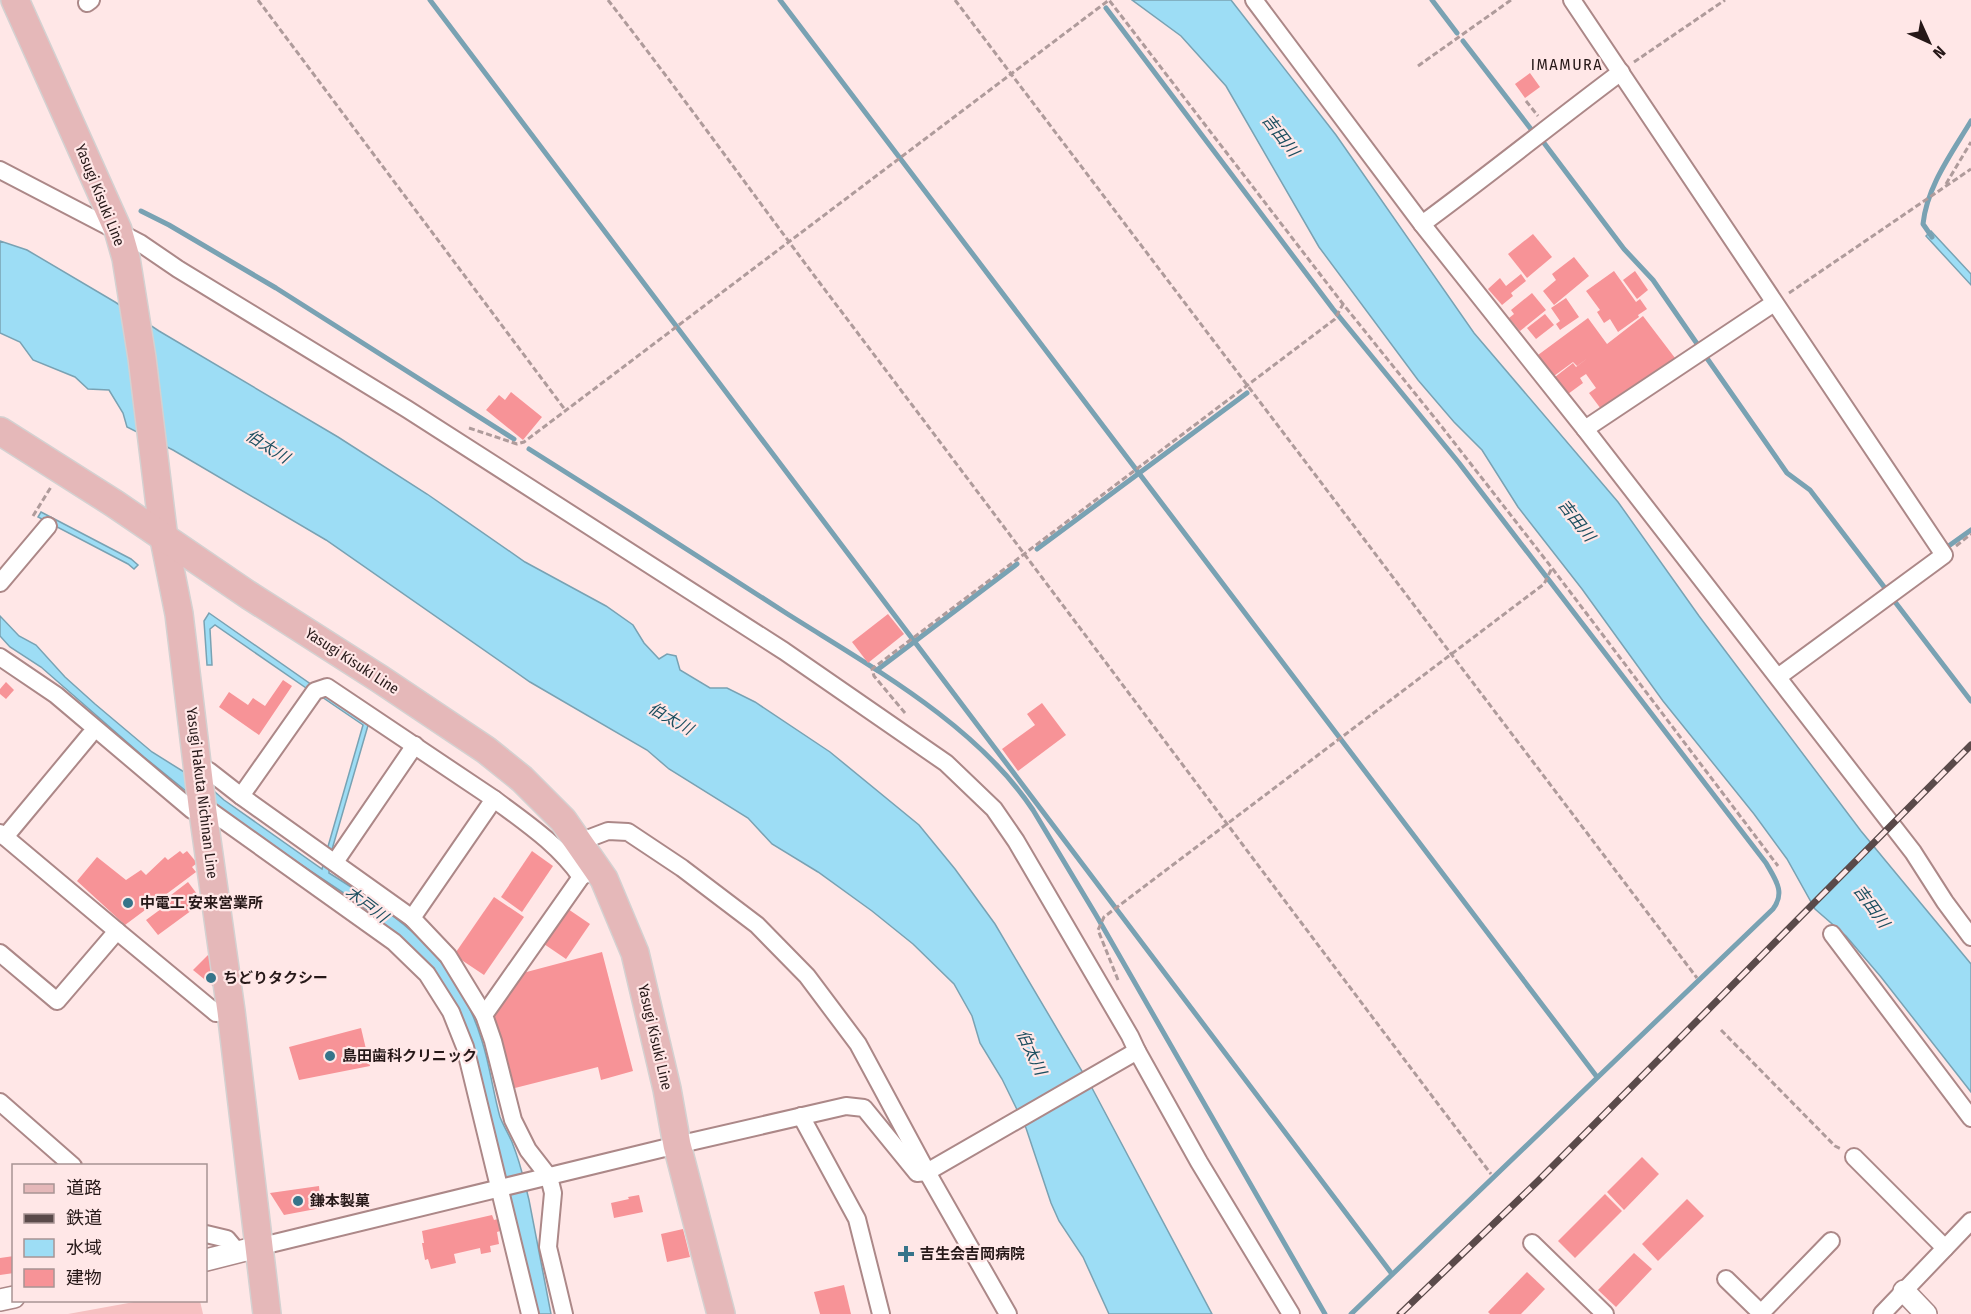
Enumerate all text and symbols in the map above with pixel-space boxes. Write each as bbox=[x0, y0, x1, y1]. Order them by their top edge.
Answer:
north arrow bbox=[1899, 12, 1959, 72]
text: N bbox=[1929, 42, 1949, 62]
district label: IMAMURA bbox=[1531, 55, 1603, 74]
water label: 吉田川 bbox=[1258, 111, 1304, 162]
street label: Yasugi Kisuki Line bbox=[71, 141, 129, 249]
water label: 伯太川 bbox=[242, 426, 295, 468]
water label: 吉田川 bbox=[1554, 496, 1600, 547]
street label: Yasugi Kisuki Line bbox=[302, 624, 402, 698]
water label: 伯太川 bbox=[645, 698, 698, 740]
street label: Yasugi Hakuta Nichinan Line bbox=[183, 706, 221, 880]
water label: 吉田川 bbox=[1850, 881, 1895, 933]
water label: 木戸川 bbox=[342, 882, 393, 928]
place label: 中電工 安来営業所 bbox=[140, 894, 263, 912]
marker: 中電工 安来営業所 bbox=[121, 896, 135, 910]
place label: ちどりタクシー bbox=[223, 969, 328, 987]
marker: ちどりタクシー bbox=[204, 971, 218, 985]
street label: Yasugi Kisuki Line bbox=[634, 982, 676, 1092]
water label: 伯太川 bbox=[1013, 1026, 1051, 1080]
place label: 島田歯科クリニック bbox=[342, 1047, 477, 1065]
marker: 島田歯科クリニック bbox=[323, 1049, 337, 1063]
legend bbox=[12, 1164, 207, 1302]
text: 道路 bbox=[66, 1177, 102, 1199]
place label: 鎌本製菓 bbox=[309, 1192, 370, 1210]
marker: 鎌本製菓 bbox=[291, 1194, 305, 1208]
text: 鉄道 bbox=[66, 1207, 102, 1229]
text: 水域 bbox=[66, 1237, 102, 1259]
marker: 吉生会吉岡病院 bbox=[897, 1245, 915, 1263]
place label: 吉生会吉岡病院 bbox=[920, 1245, 1025, 1263]
text: 建物 bbox=[66, 1267, 102, 1289]

